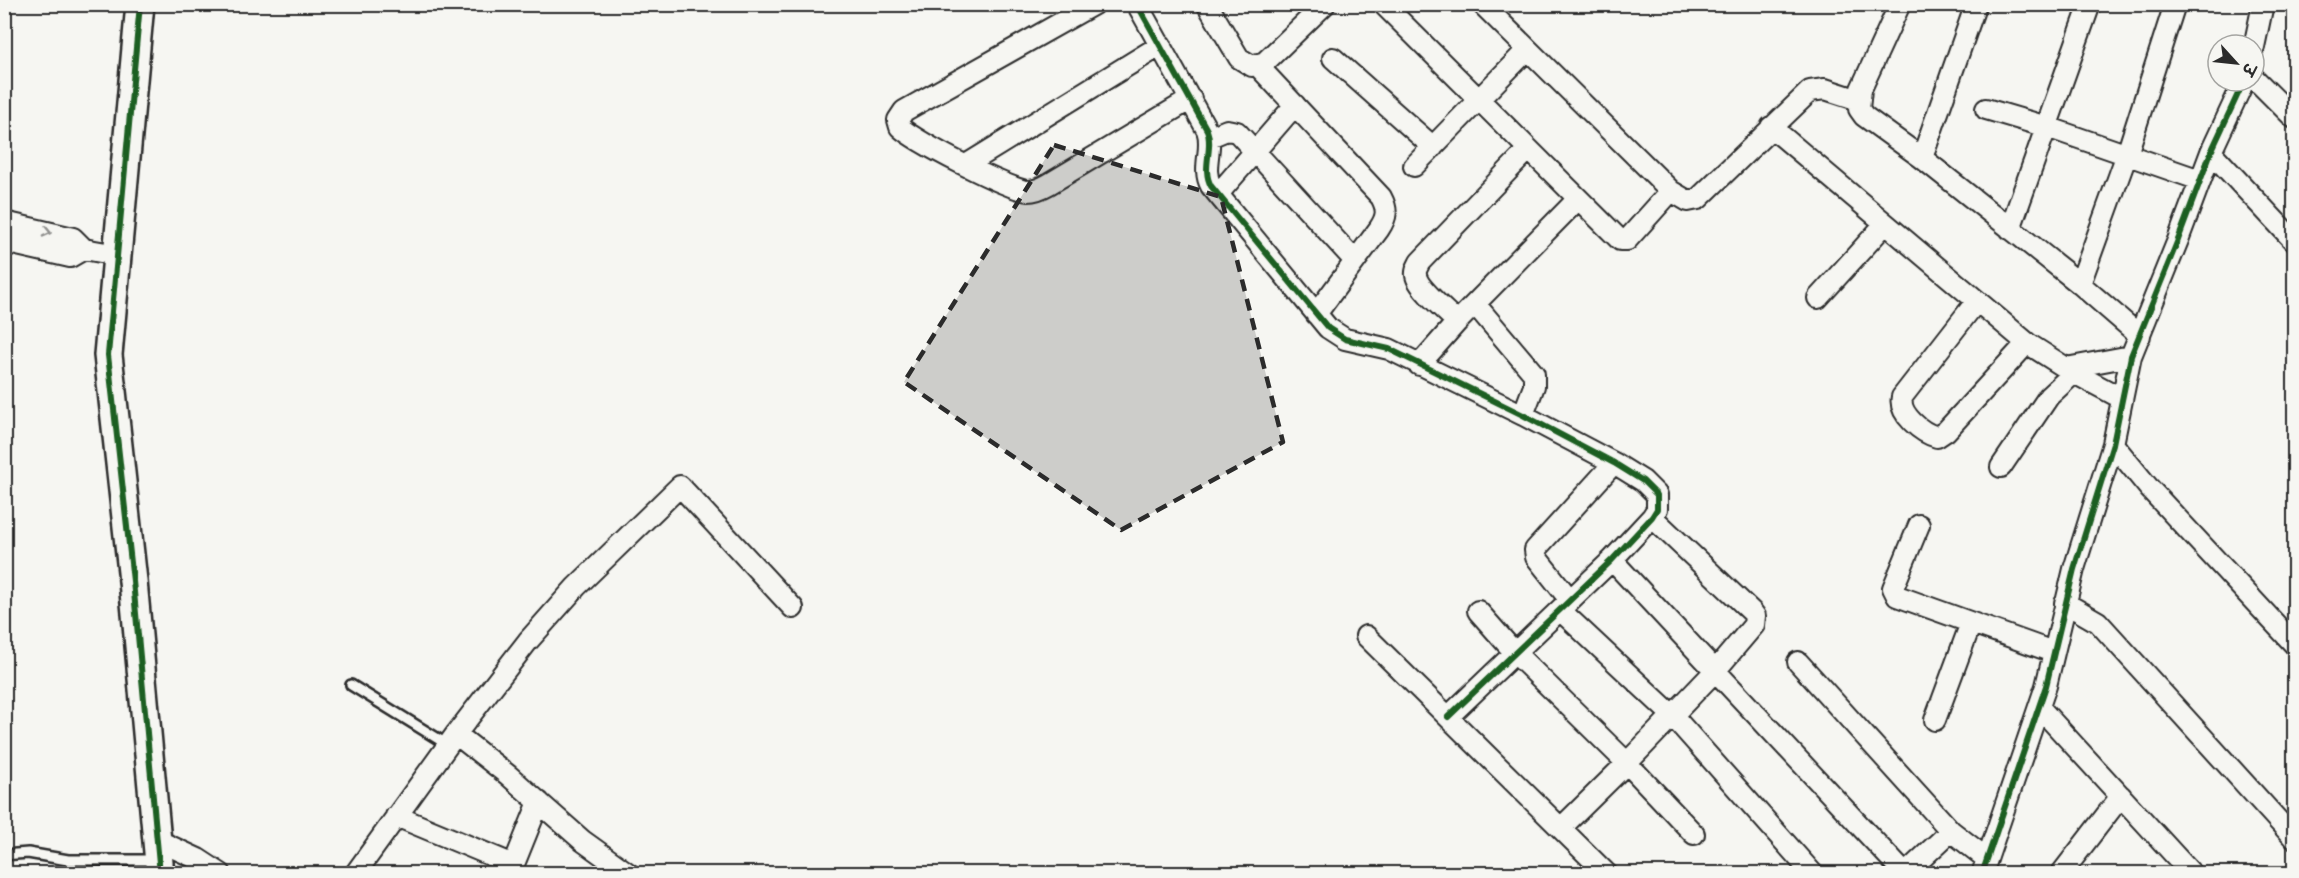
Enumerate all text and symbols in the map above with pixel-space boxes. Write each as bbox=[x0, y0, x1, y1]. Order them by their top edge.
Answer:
north arrow bbox=[2206, 33, 2266, 93]
text: उ bbox=[2237, 58, 2261, 80]
one-way arrow bbox=[41, 224, 51, 237]

